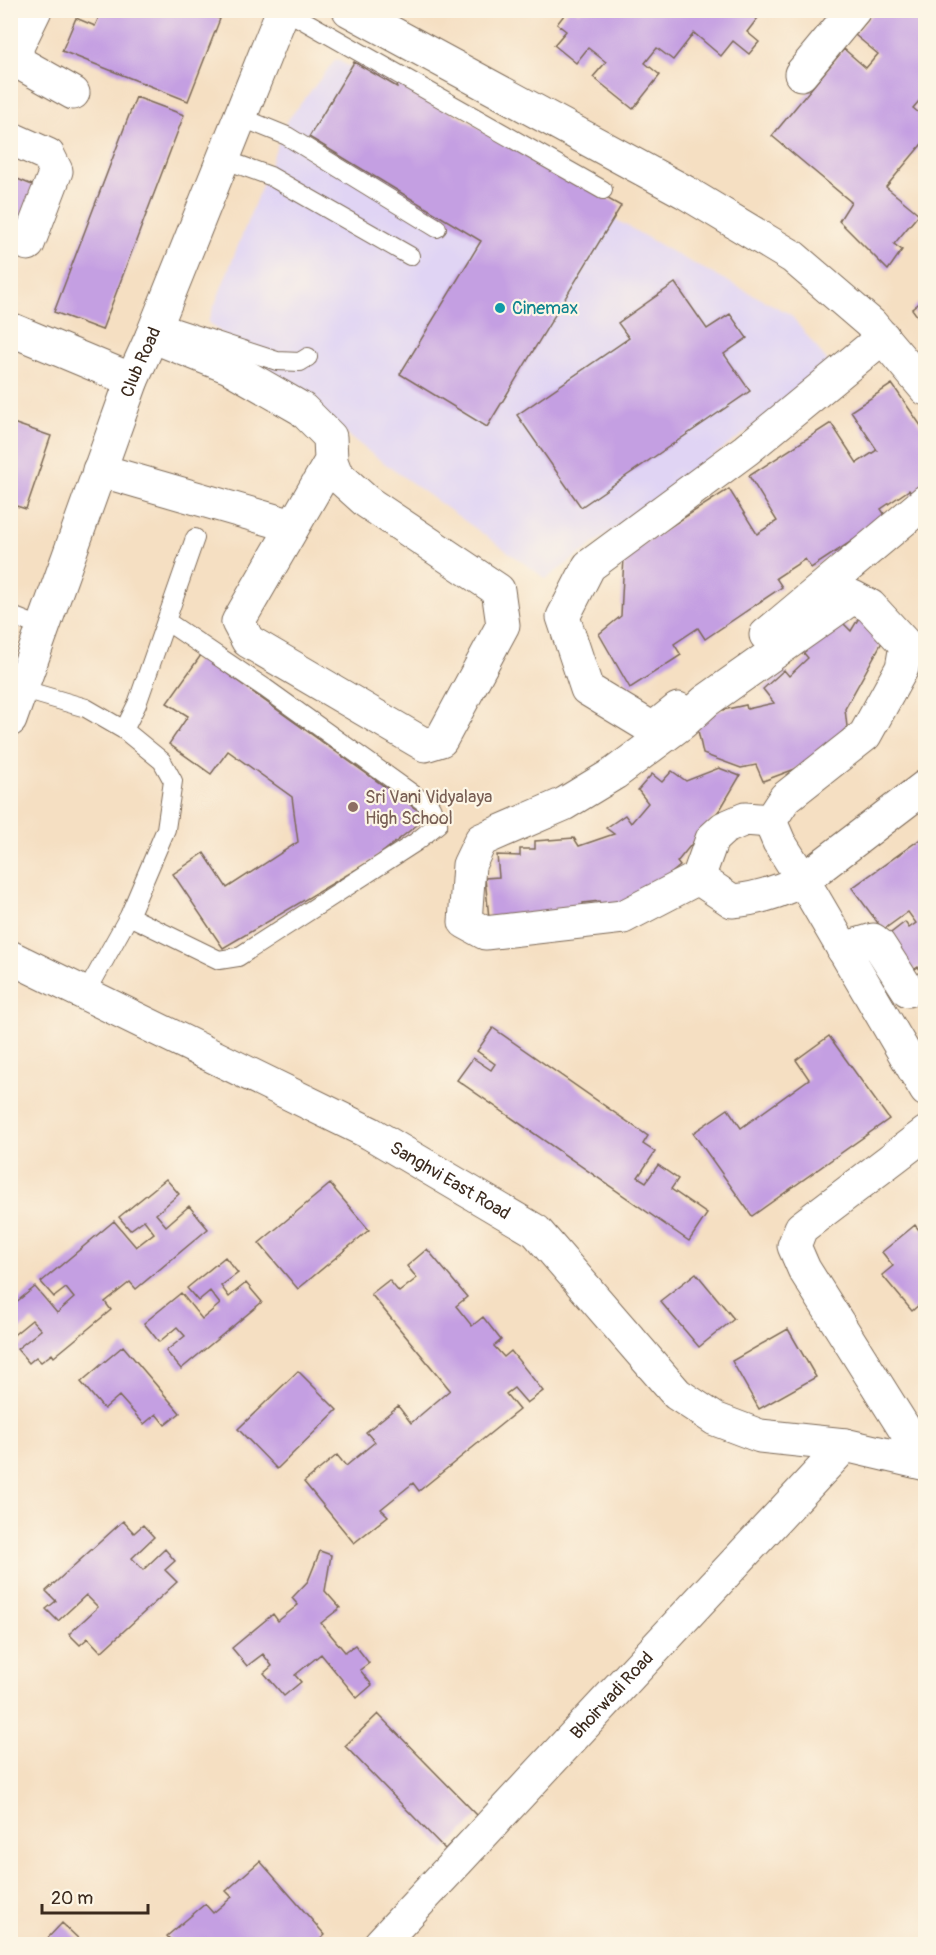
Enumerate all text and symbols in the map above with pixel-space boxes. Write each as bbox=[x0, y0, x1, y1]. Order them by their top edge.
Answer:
place label: Cinemax bbox=[512, 297, 578, 320]
marker: Cinemax bbox=[493, 301, 507, 315]
street label: Club Road bbox=[115, 324, 166, 400]
place label: Sri Vani Vidyalaya High School bbox=[365, 786, 492, 830]
marker: Sri Vani Vidyalaya High School bbox=[346, 800, 360, 814]
street label: Sanghvi East Road bbox=[386, 1136, 515, 1225]
street label: Bhoirwadi Road bbox=[565, 1647, 658, 1744]
scale bar bbox=[42, 1877, 148, 1915]
text: 20 m bbox=[51, 1887, 93, 1910]

